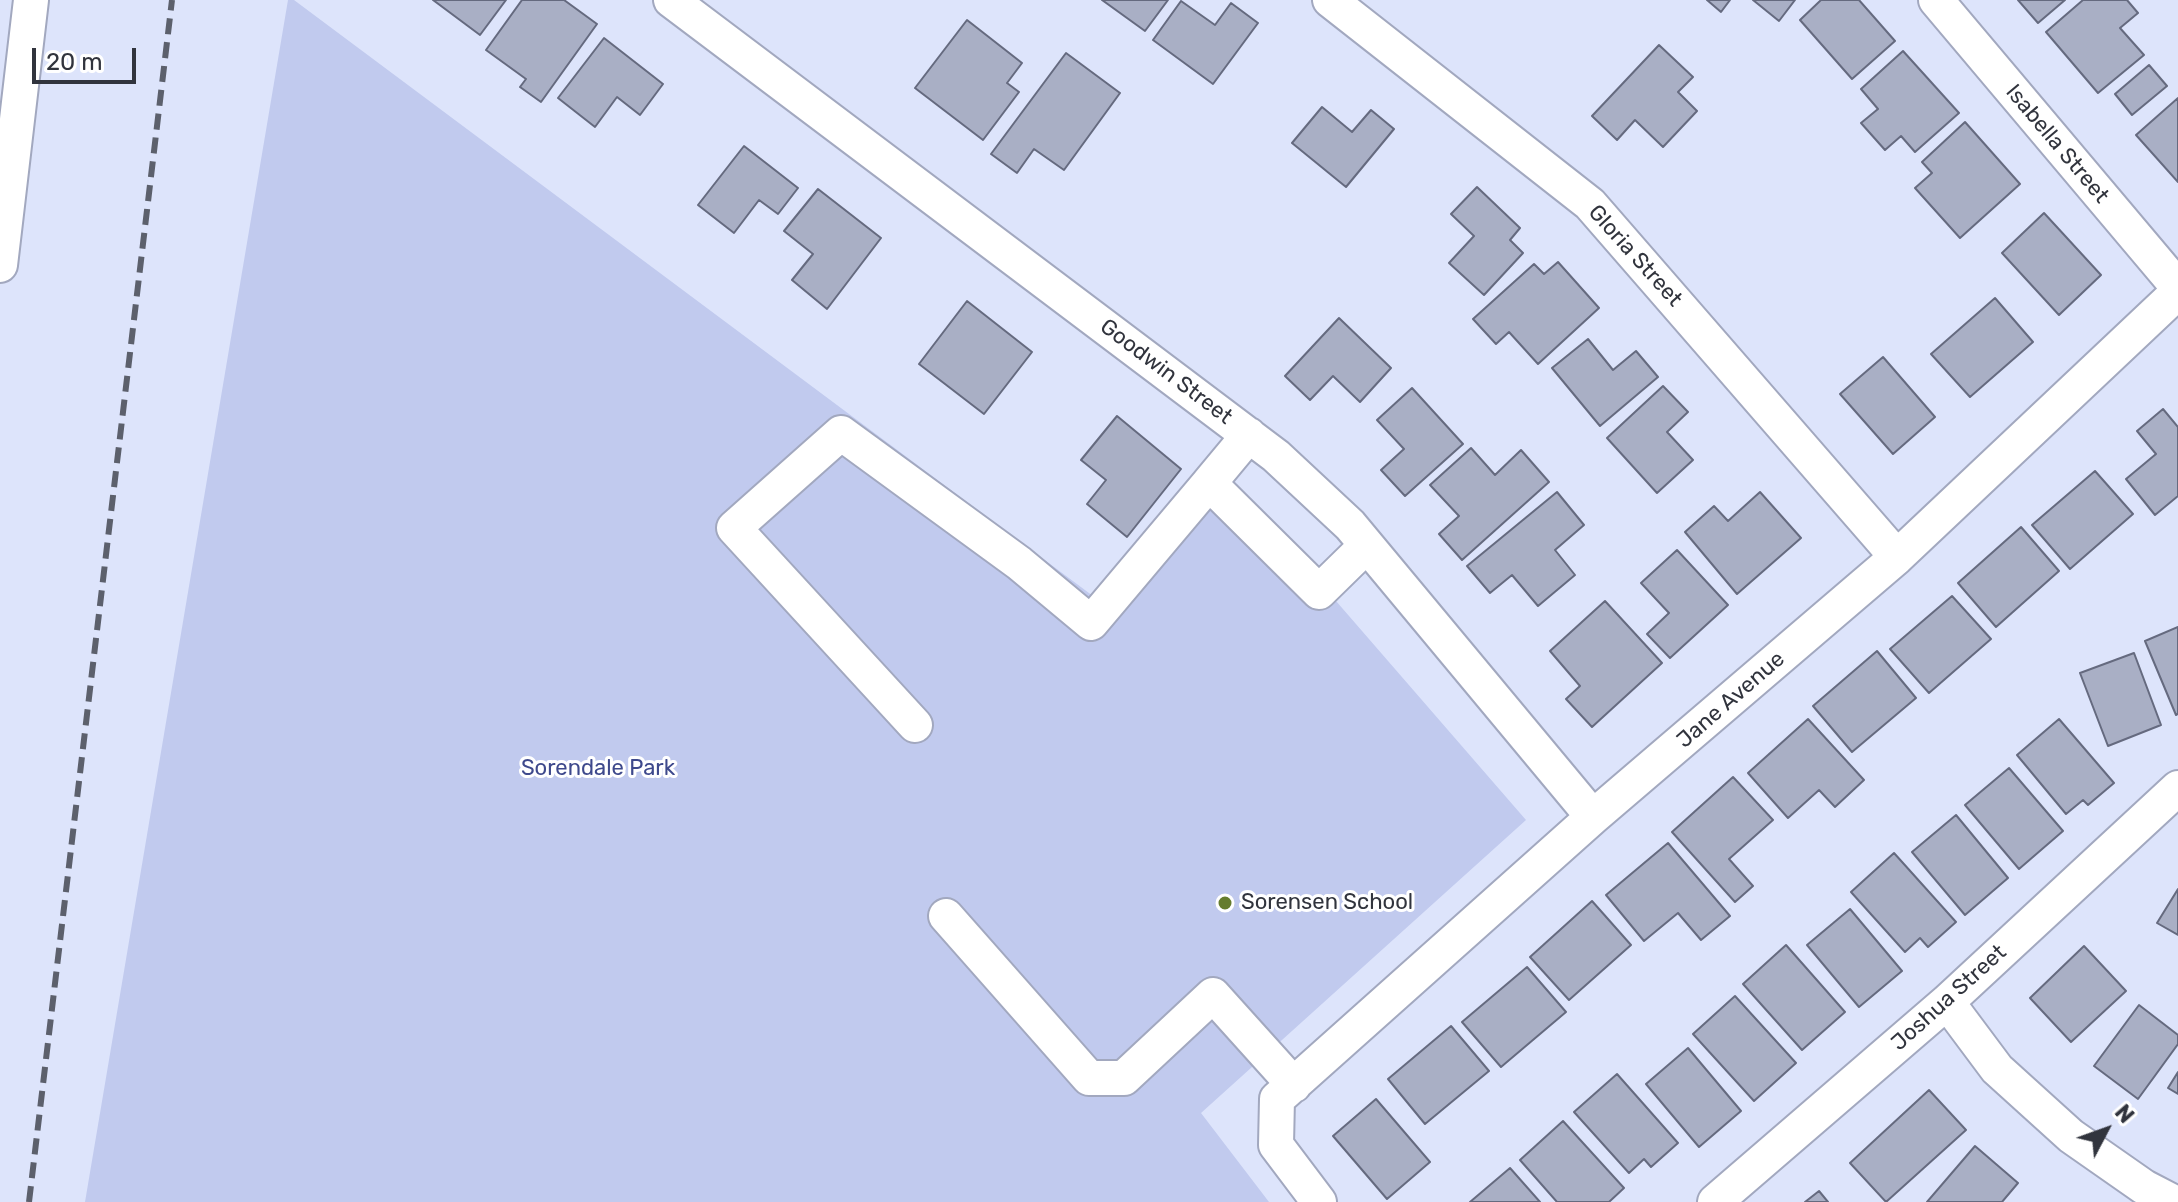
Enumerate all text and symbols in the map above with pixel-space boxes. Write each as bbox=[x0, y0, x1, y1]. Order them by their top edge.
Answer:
scale bar bbox=[36, 32, 140, 82]
text: 20 m bbox=[46, 48, 103, 76]
street label: Isabella Street bbox=[2000, 79, 2114, 209]
street label: Gloria Street bbox=[1582, 200, 1688, 312]
street label: Goodwin Street bbox=[1095, 314, 1237, 430]
street label: Jane Avenue bbox=[1672, 646, 1790, 754]
park label: Sorendale Park bbox=[521, 756, 675, 782]
place label: Sorensen School bbox=[1241, 890, 1413, 916]
marker: Sorensen School bbox=[1216, 894, 1234, 912]
street label: Joshua Street bbox=[1886, 939, 2012, 1057]
north arrow bbox=[2066, 1090, 2146, 1170]
text: N bbox=[2109, 1099, 2140, 1129]

